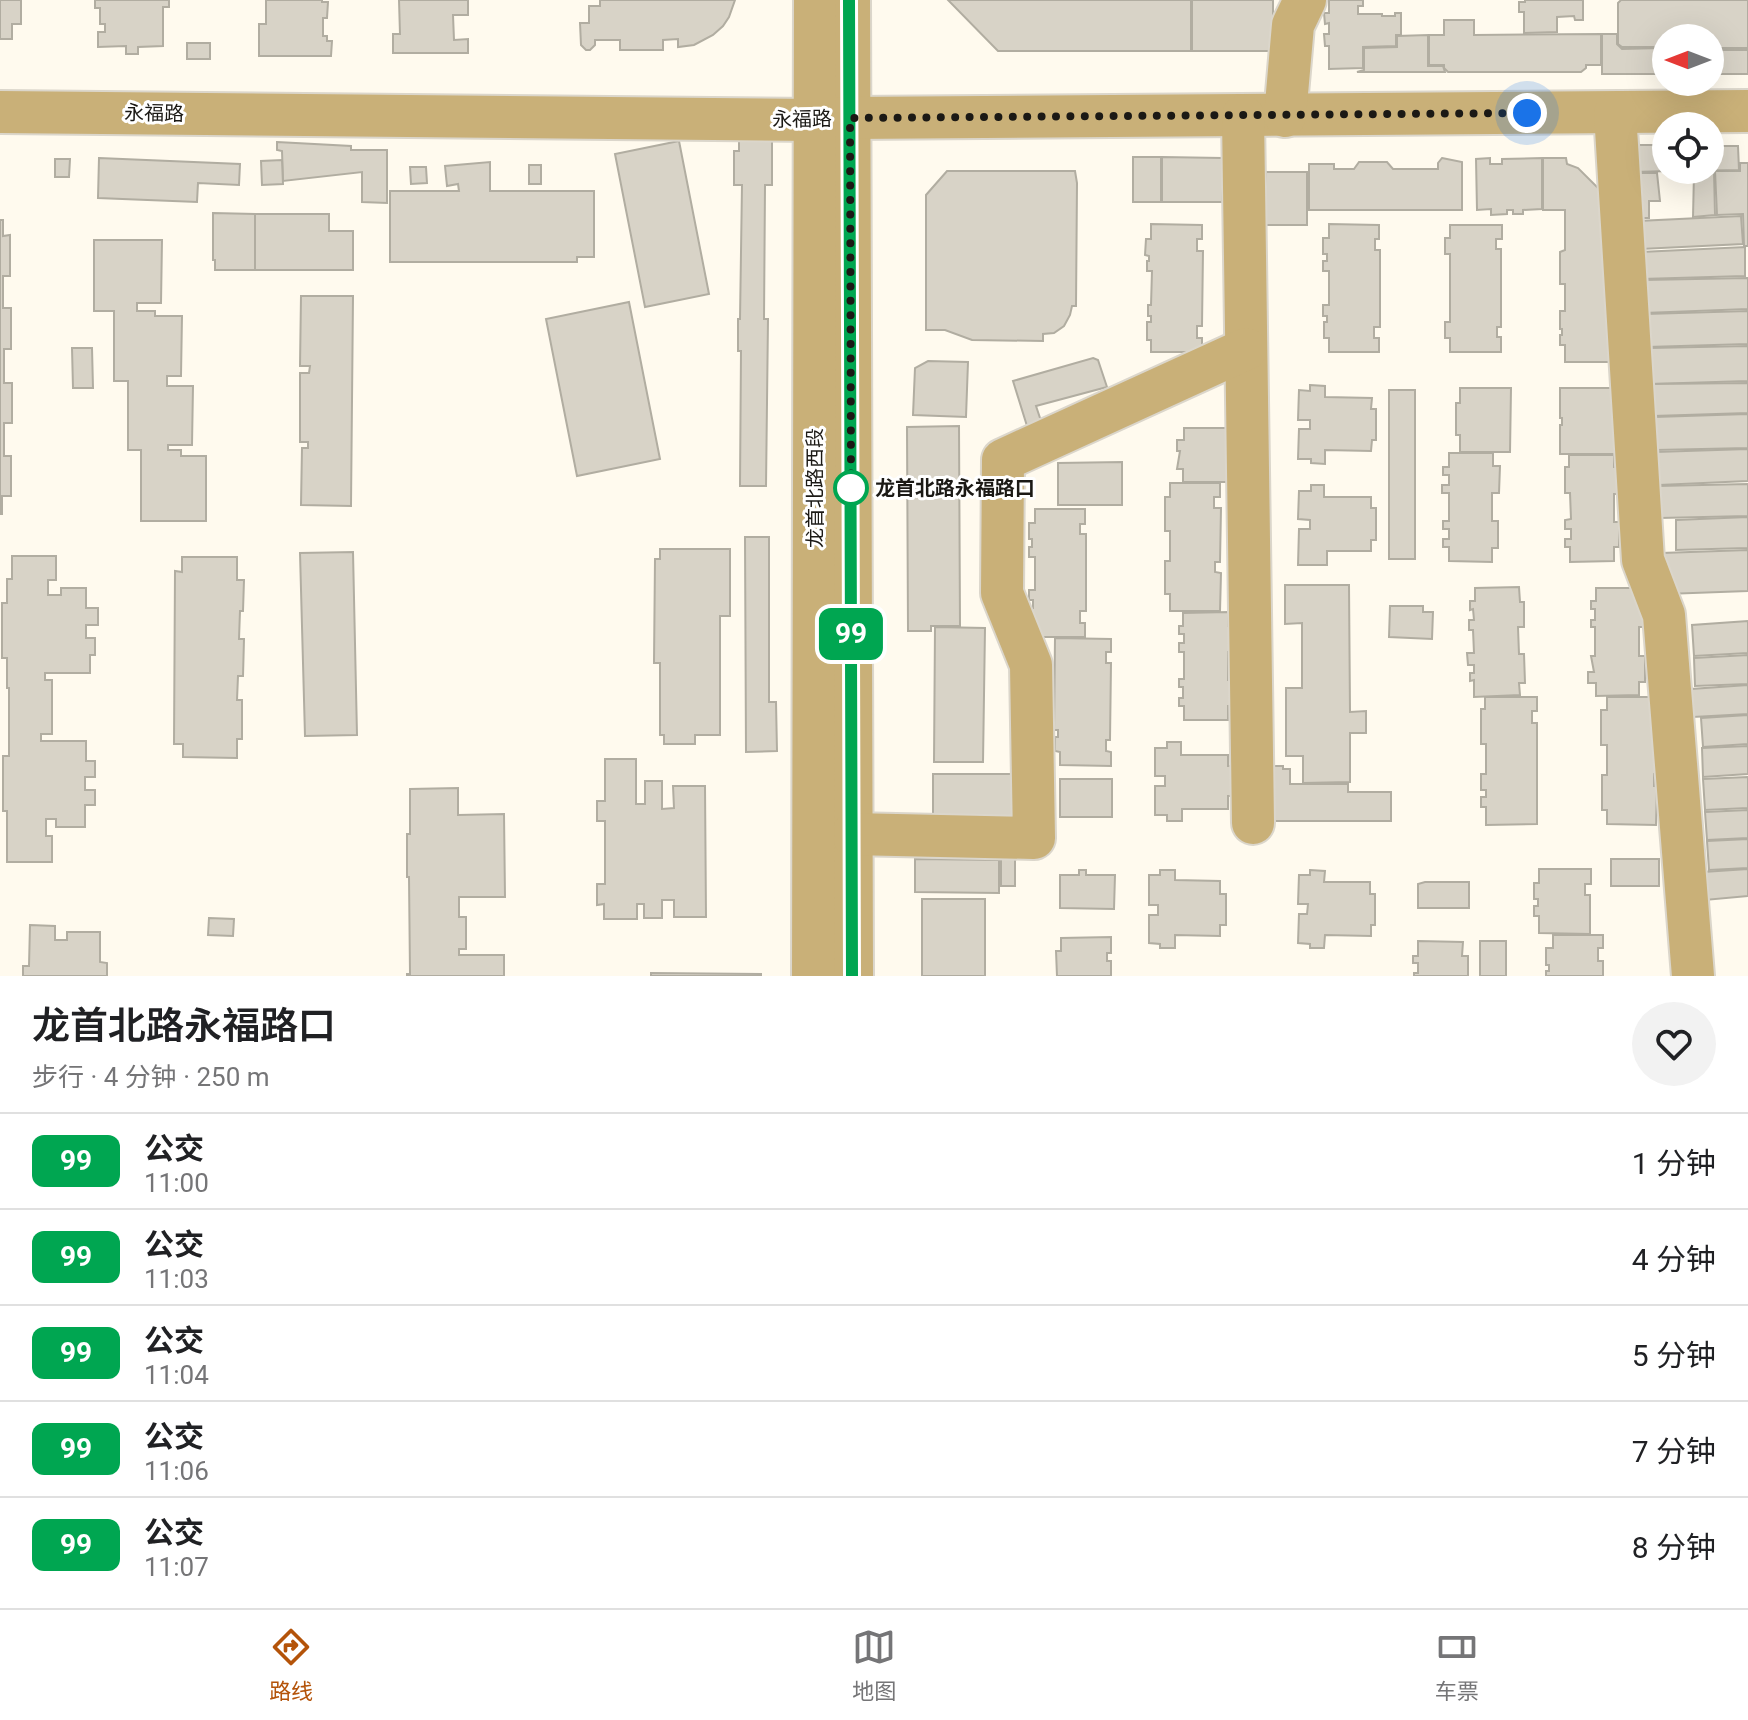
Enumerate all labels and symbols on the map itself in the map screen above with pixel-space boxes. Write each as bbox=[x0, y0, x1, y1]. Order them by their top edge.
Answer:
north arrow bbox=[1652, 24, 1724, 96]
your location bbox=[1507, 93, 1547, 133]
street label: 永福路 bbox=[124, 100, 184, 126]
street label: 永福路 bbox=[772, 106, 832, 132]
street label: 龙首北路西段 bbox=[803, 428, 827, 548]
marker: 龙首北路永福路口 bbox=[834, 471, 868, 505]
place label: 龙首北路永福路口 bbox=[875, 476, 1035, 500]
line badge: 99 bbox=[815, 608, 887, 660]

